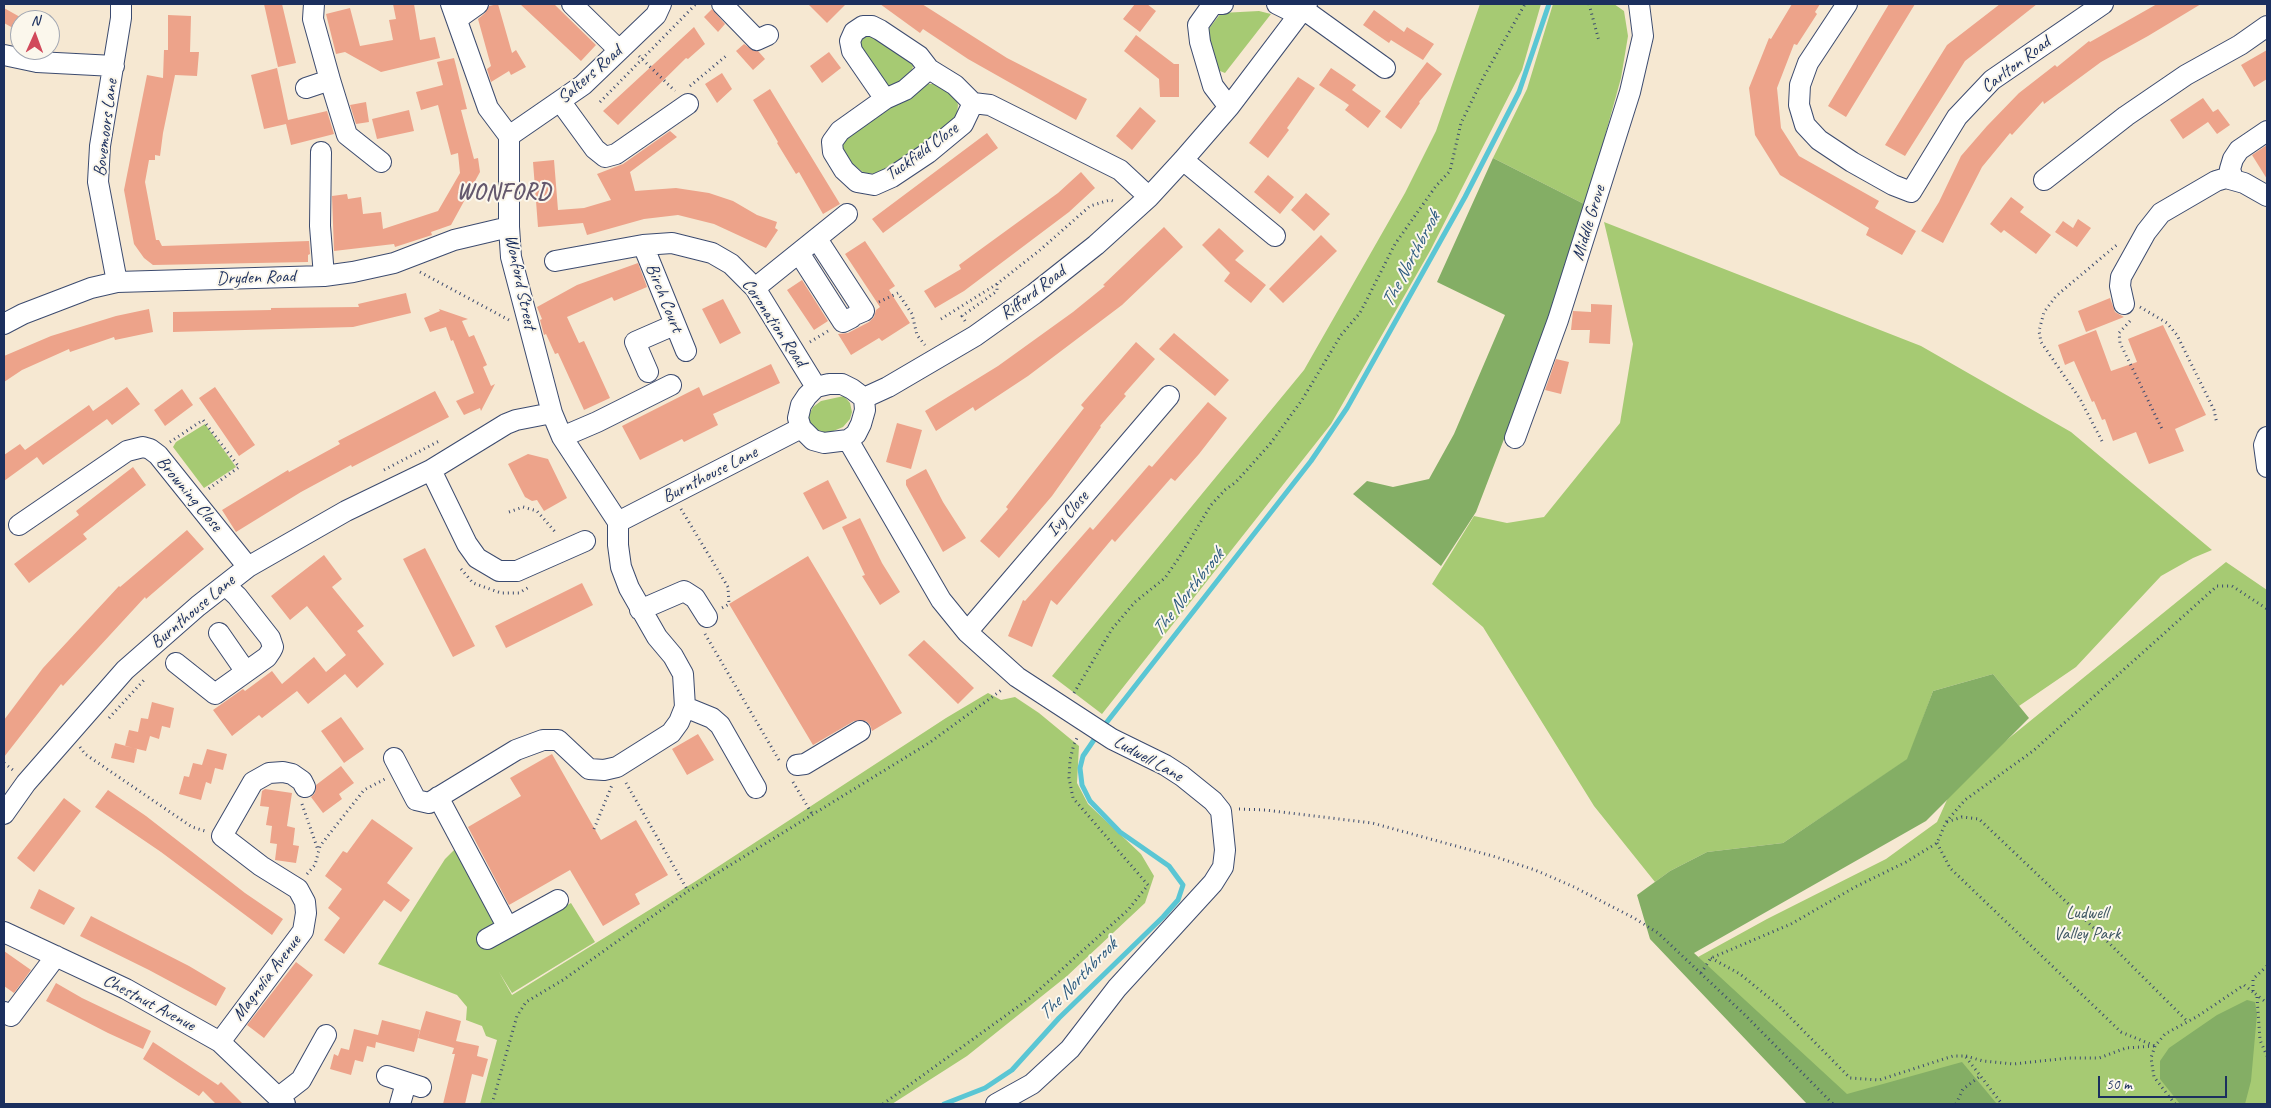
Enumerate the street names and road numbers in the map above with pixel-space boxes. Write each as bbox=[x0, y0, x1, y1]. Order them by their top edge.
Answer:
street label: Carlton Road bbox=[1977, 32, 2055, 98]
street label: Salters Road bbox=[553, 41, 627, 109]
street label: Bovemoors Lane bbox=[89, 78, 123, 178]
street label: Tuckfield Close bbox=[881, 118, 963, 186]
street label: Middle Grove bbox=[1567, 183, 1611, 263]
street label: Wonford Street bbox=[499, 233, 541, 331]
street label: Birch Court bbox=[640, 260, 688, 336]
street label: Rifford Road bbox=[996, 261, 1070, 325]
street label: Dryden Road bbox=[216, 266, 296, 290]
street label: Coronation Road bbox=[737, 275, 811, 371]
street label: Burnthouse Lane bbox=[659, 442, 761, 508]
street label: Browning Close bbox=[151, 452, 227, 536]
street label: Ivy Close bbox=[1042, 487, 1094, 541]
street label: Burnthouse Lane bbox=[146, 570, 240, 654]
street label: Ludwell Lane bbox=[1110, 731, 1186, 787]
street label: Magnolia Avenue bbox=[228, 931, 306, 1025]
street label: Chestnut Avenue bbox=[99, 970, 199, 1036]

